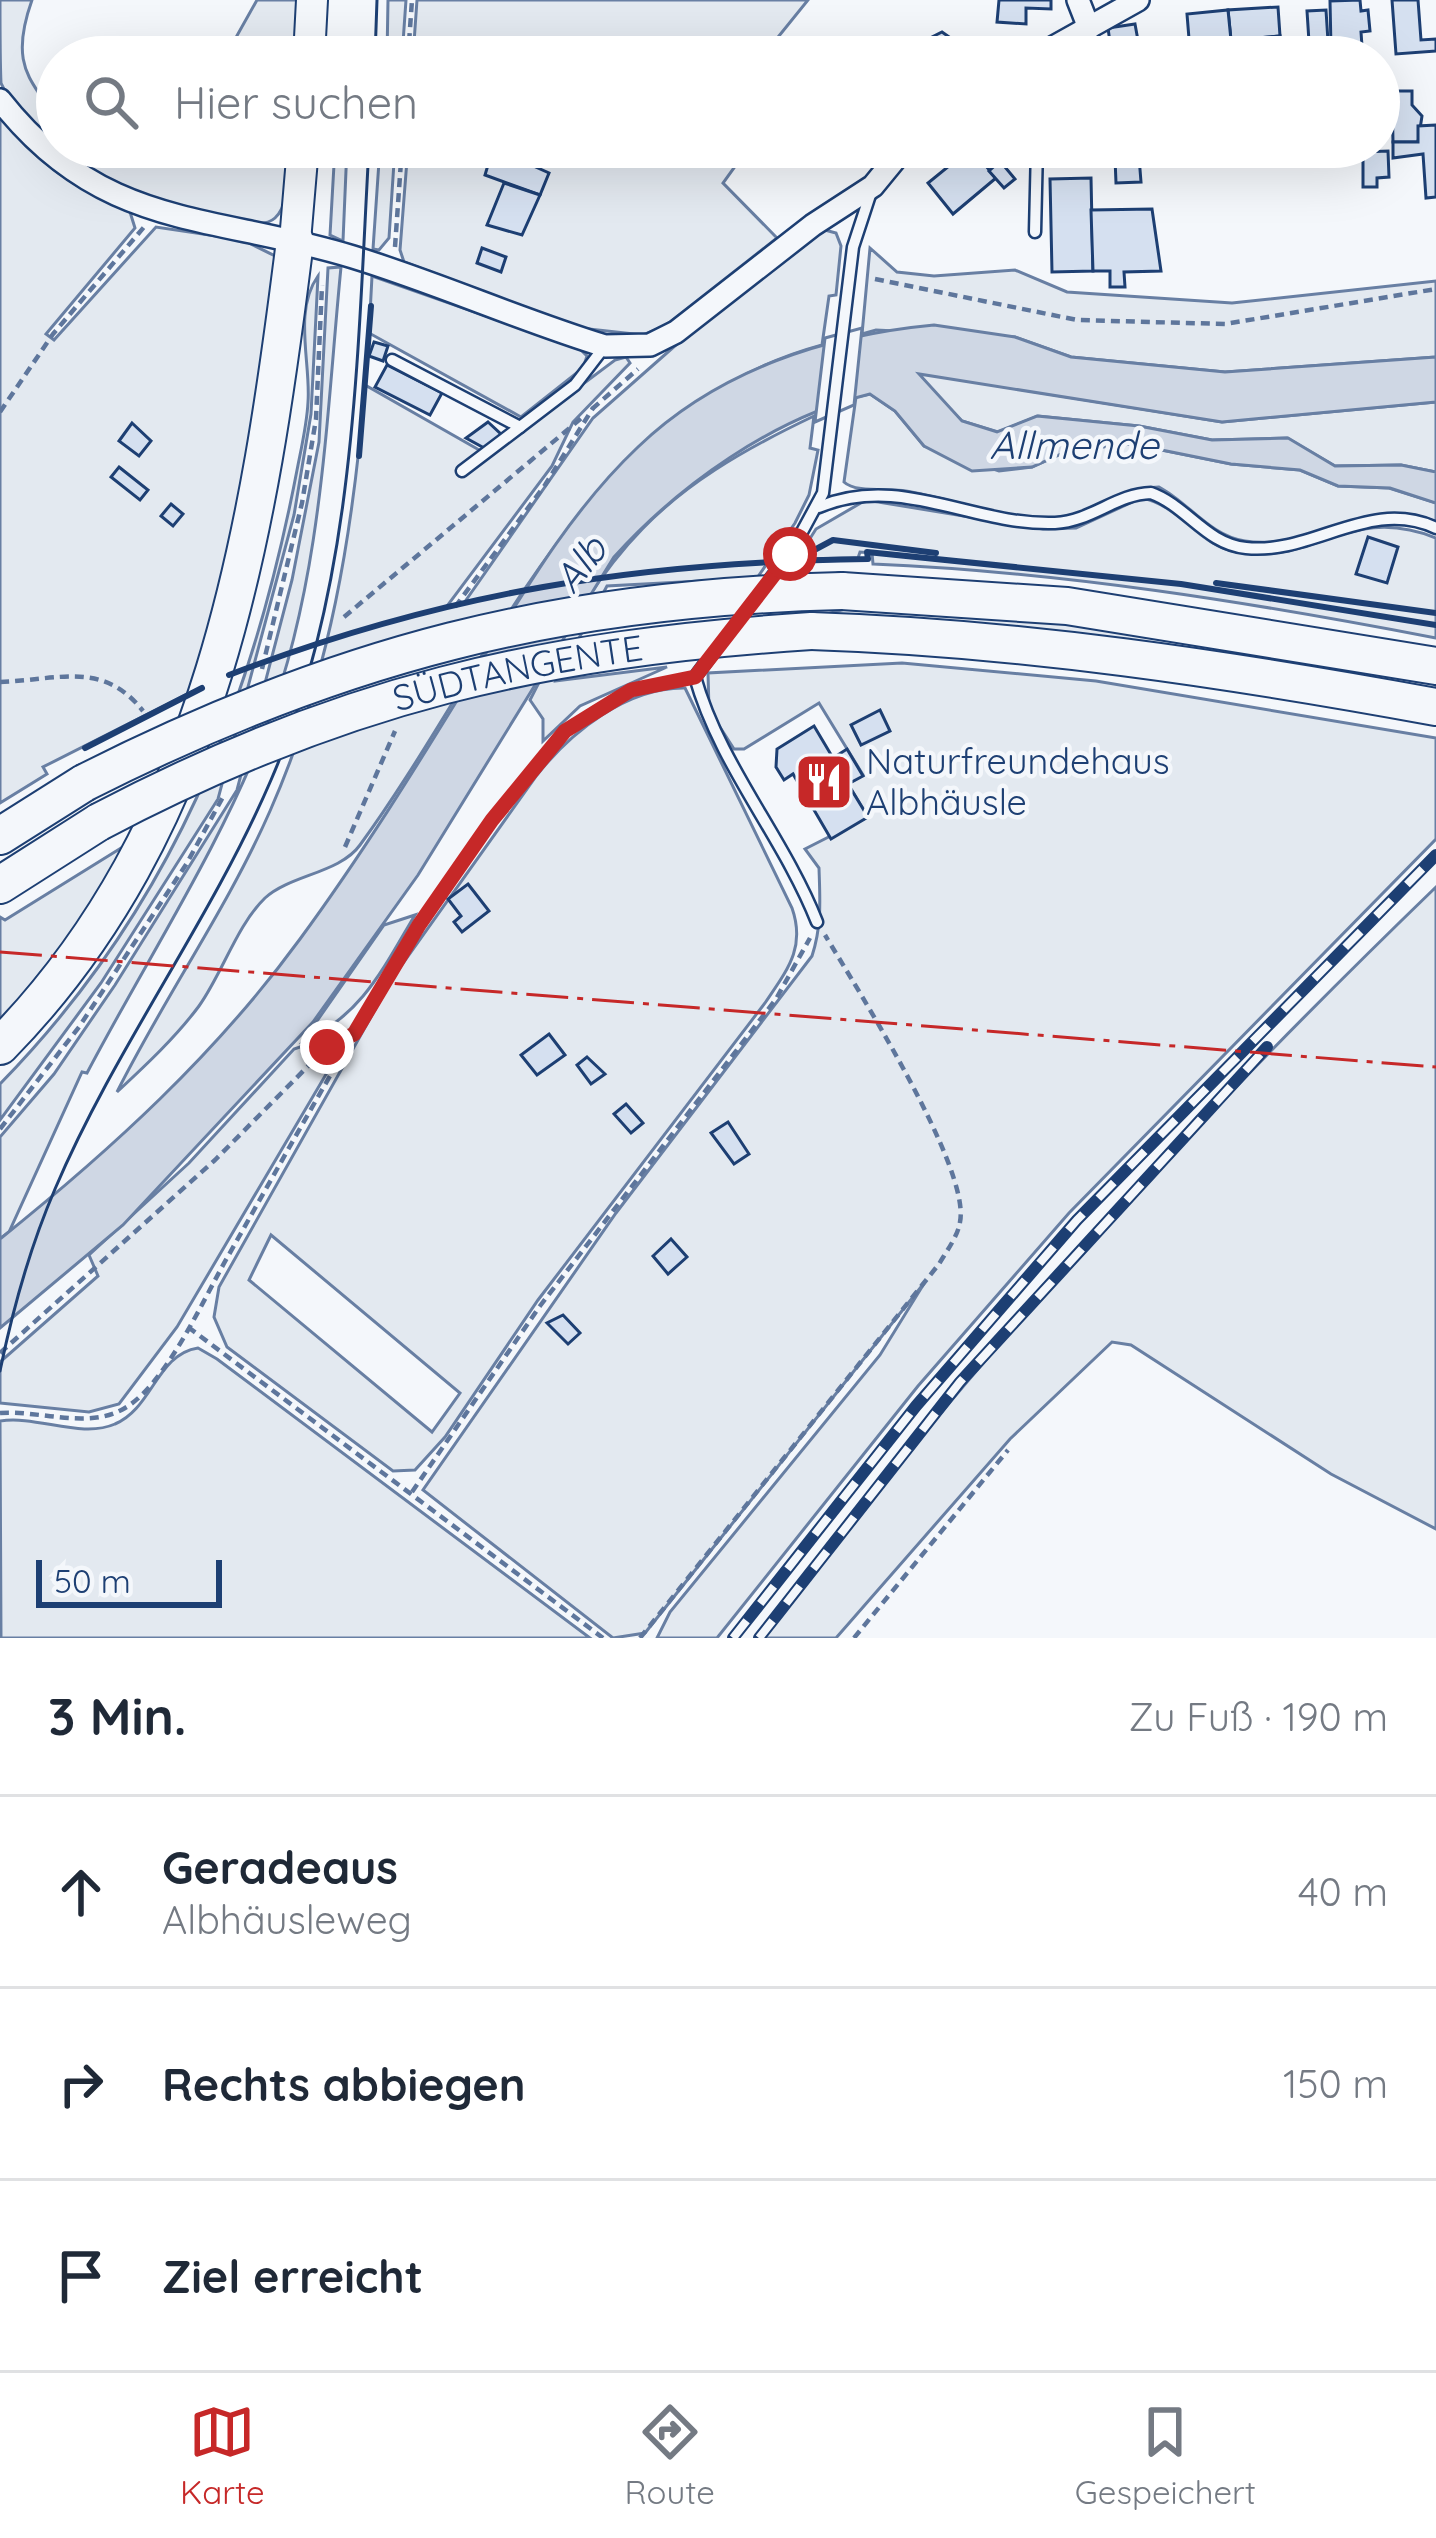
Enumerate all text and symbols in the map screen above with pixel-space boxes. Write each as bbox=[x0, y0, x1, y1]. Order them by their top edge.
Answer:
search box bbox=[36, 36, 1400, 168]
icon: search bbox=[78, 69, 144, 135]
text: Hier suchen bbox=[174, 74, 418, 130]
water label: Allmende bbox=[990, 420, 1160, 469]
water label: Alb bbox=[542, 524, 618, 602]
route start bbox=[763, 527, 817, 581]
street label: SÜDTANGENTE bbox=[387, 624, 645, 720]
place label: Naturfreundehaus Albhäusle bbox=[866, 738, 1170, 824]
restaurant icon: Naturfreundehaus Albhäusle bbox=[793, 751, 855, 813]
route end bbox=[300, 1020, 354, 1074]
scale bar bbox=[36, 1554, 222, 1607]
text: 50 m bbox=[54, 1560, 131, 1601]
text: 3 Min. bbox=[48, 1684, 187, 1748]
text: Zu Fuß · 190 m bbox=[1128, 1692, 1388, 1741]
text: Geradeaus bbox=[162, 1839, 398, 1895]
icon: ahead bbox=[48, 1859, 114, 1925]
text: 40 m bbox=[1298, 1867, 1388, 1916]
text: Albhäusleweg bbox=[162, 1895, 412, 1944]
icon: right bbox=[48, 2051, 114, 2117]
text: Rechts abbiegen bbox=[162, 2056, 526, 2112]
text: 150 m bbox=[1283, 2059, 1388, 2108]
icon: arrive bbox=[48, 2243, 114, 2309]
text: Ziel erreicht bbox=[162, 2248, 423, 2304]
tab: Karte bbox=[180, 2399, 265, 2512]
tab: Route bbox=[625, 2399, 715, 2512]
tab: Gespeichert bbox=[1075, 2399, 1256, 2512]

